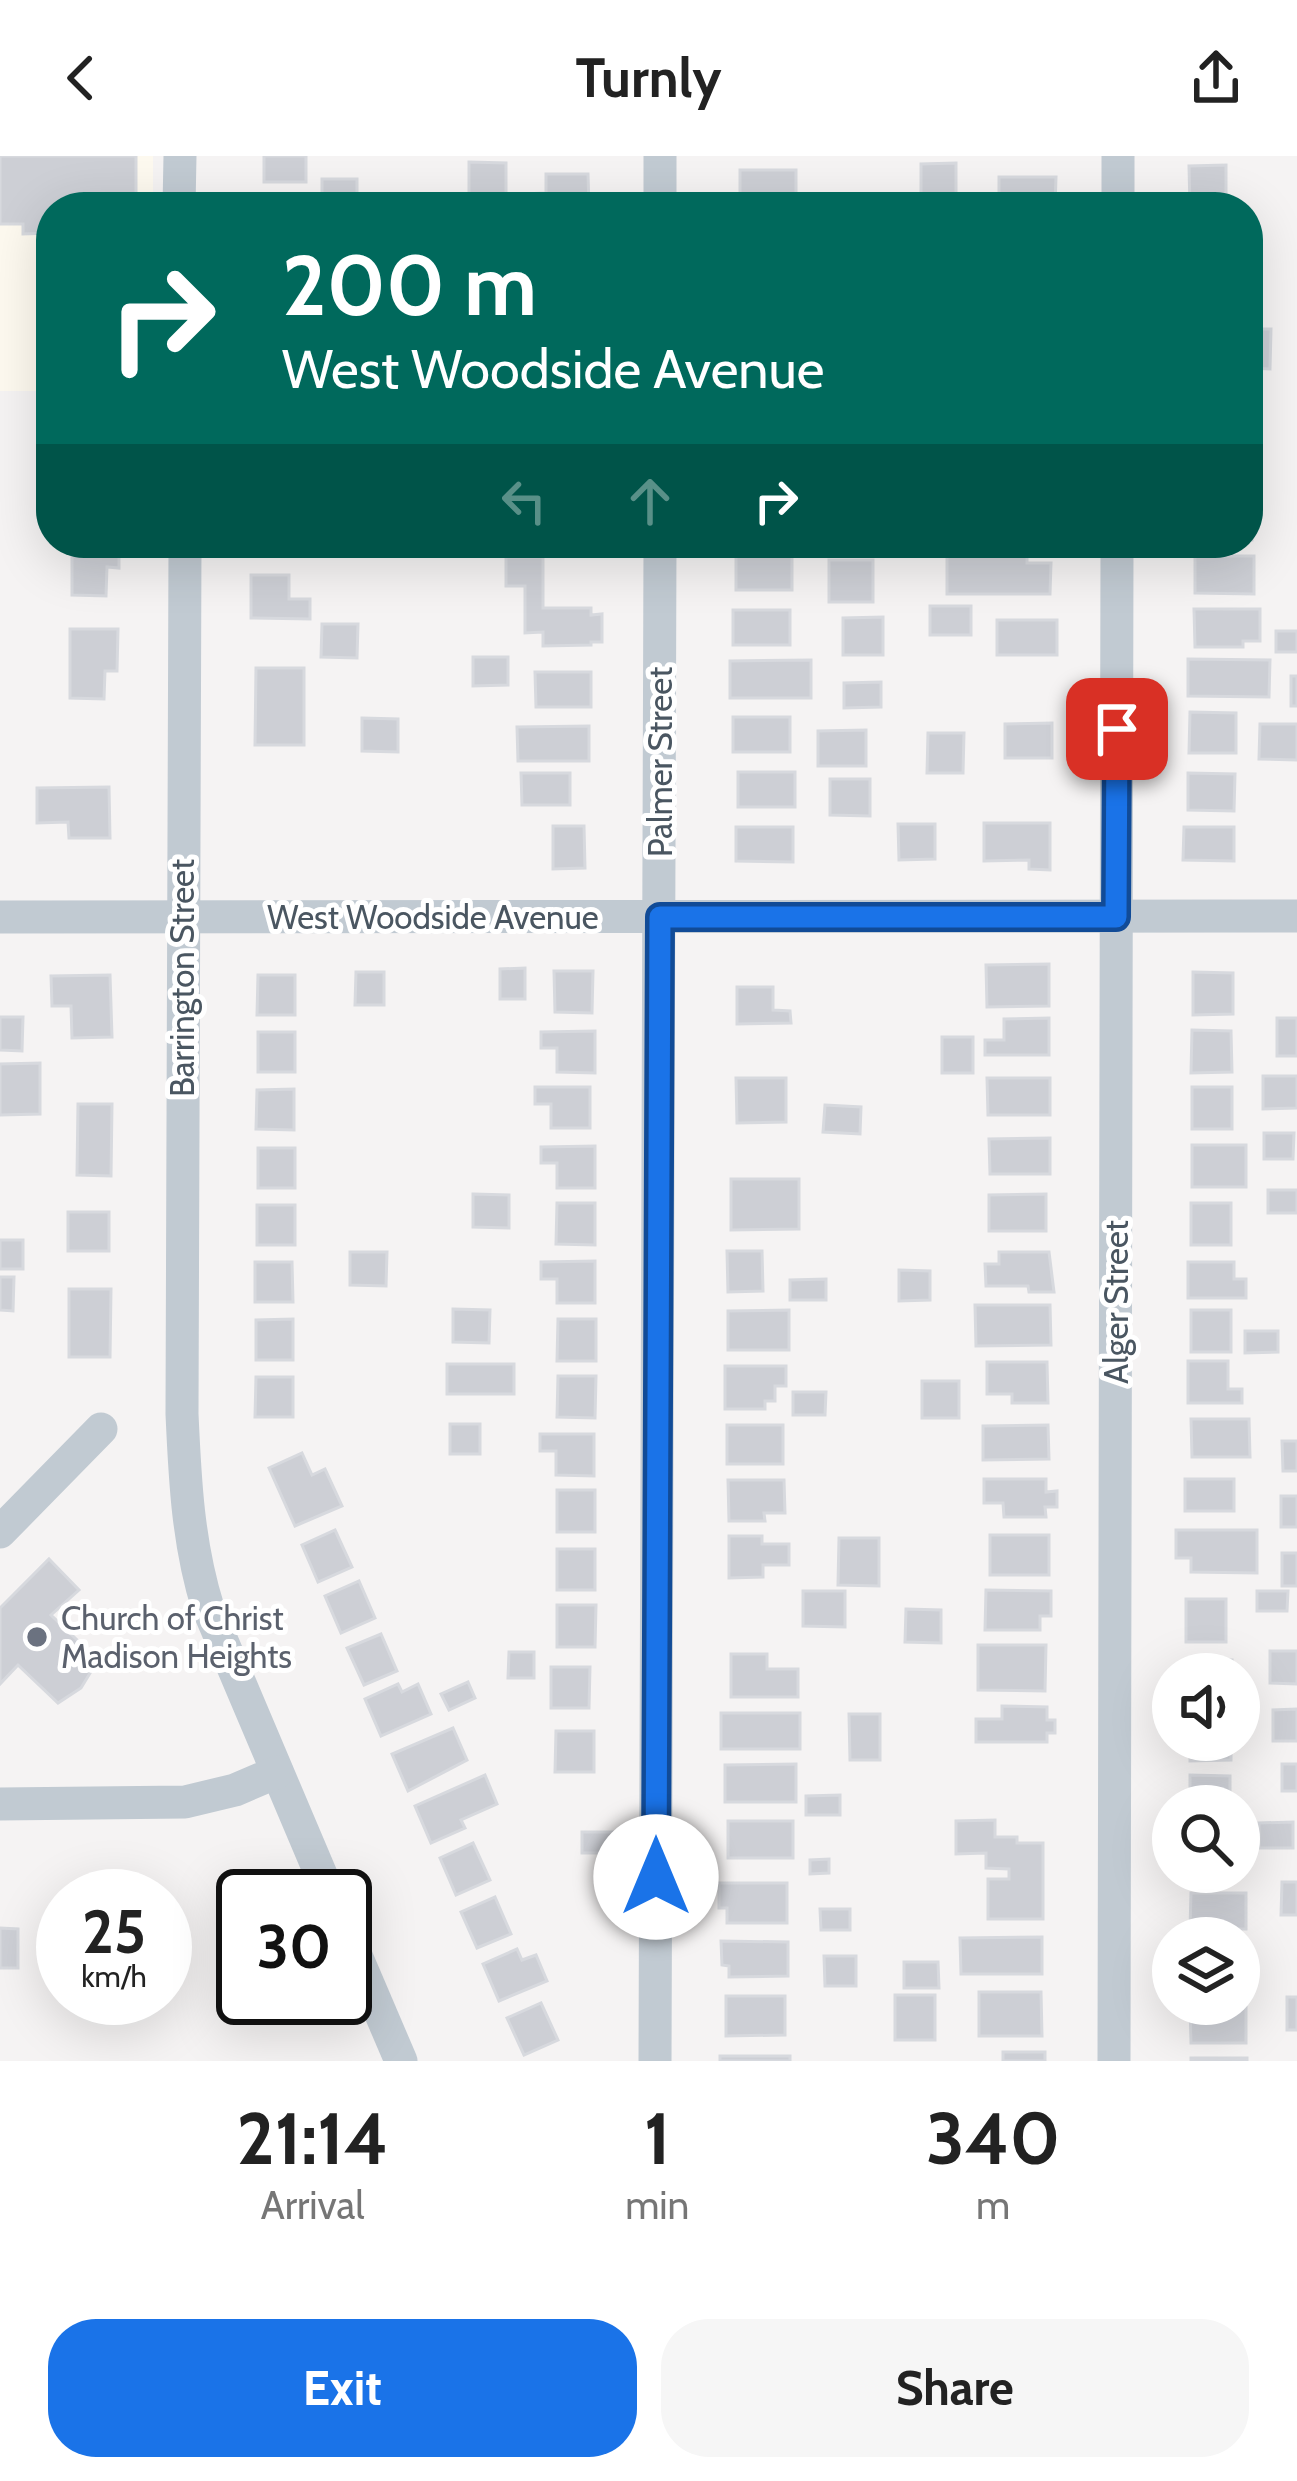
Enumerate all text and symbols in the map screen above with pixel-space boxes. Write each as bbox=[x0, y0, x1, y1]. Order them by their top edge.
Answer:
icon: back bbox=[48, 45, 114, 111]
text: Turnly bbox=[576, 45, 721, 111]
icon: share bbox=[1183, 45, 1249, 111]
text: 200 m bbox=[282, 234, 537, 336]
icon: right bbox=[84, 240, 240, 396]
text: West Woodside Avenue bbox=[282, 336, 824, 402]
icon: left bbox=[491, 468, 557, 534]
icon: ahead bbox=[617, 468, 683, 534]
icon: right bbox=[743, 468, 809, 534]
street label: Palmer Street bbox=[640, 667, 680, 857]
pin bbox=[1066, 678, 1168, 780]
icon: arrive bbox=[1084, 696, 1150, 762]
street label: Barrington Street bbox=[162, 859, 202, 1097]
street label: West Woodside Avenue bbox=[267, 897, 599, 937]
street label: Alger Street bbox=[1096, 1220, 1136, 1384]
place label: Church of Christ Madison Heights bbox=[61, 1598, 292, 1676]
marker: Church of Christ Madison Heights bbox=[24, 1624, 50, 1650]
map controls bbox=[1152, 1653, 1260, 2025]
button: sound bbox=[1152, 1653, 1260, 1761]
button: search bbox=[1152, 1785, 1260, 1893]
position arrow bbox=[593, 1814, 719, 1940]
speed limit sign: 30 bbox=[216, 1869, 372, 2025]
text: 25 bbox=[82, 1895, 146, 1968]
button: layers bbox=[1152, 1917, 1260, 2025]
text: km/h bbox=[81, 1958, 147, 1995]
text: 21:14 bbox=[237, 2095, 389, 2182]
text: 1 bbox=[644, 2095, 671, 2182]
text: 340 bbox=[926, 2095, 1060, 2182]
text: Arrival bbox=[261, 2181, 364, 2229]
text: min bbox=[625, 2181, 689, 2229]
text: m bbox=[976, 2181, 1010, 2229]
button: Exit bbox=[48, 2319, 637, 2457]
button: Share bbox=[661, 2319, 1249, 2457]

